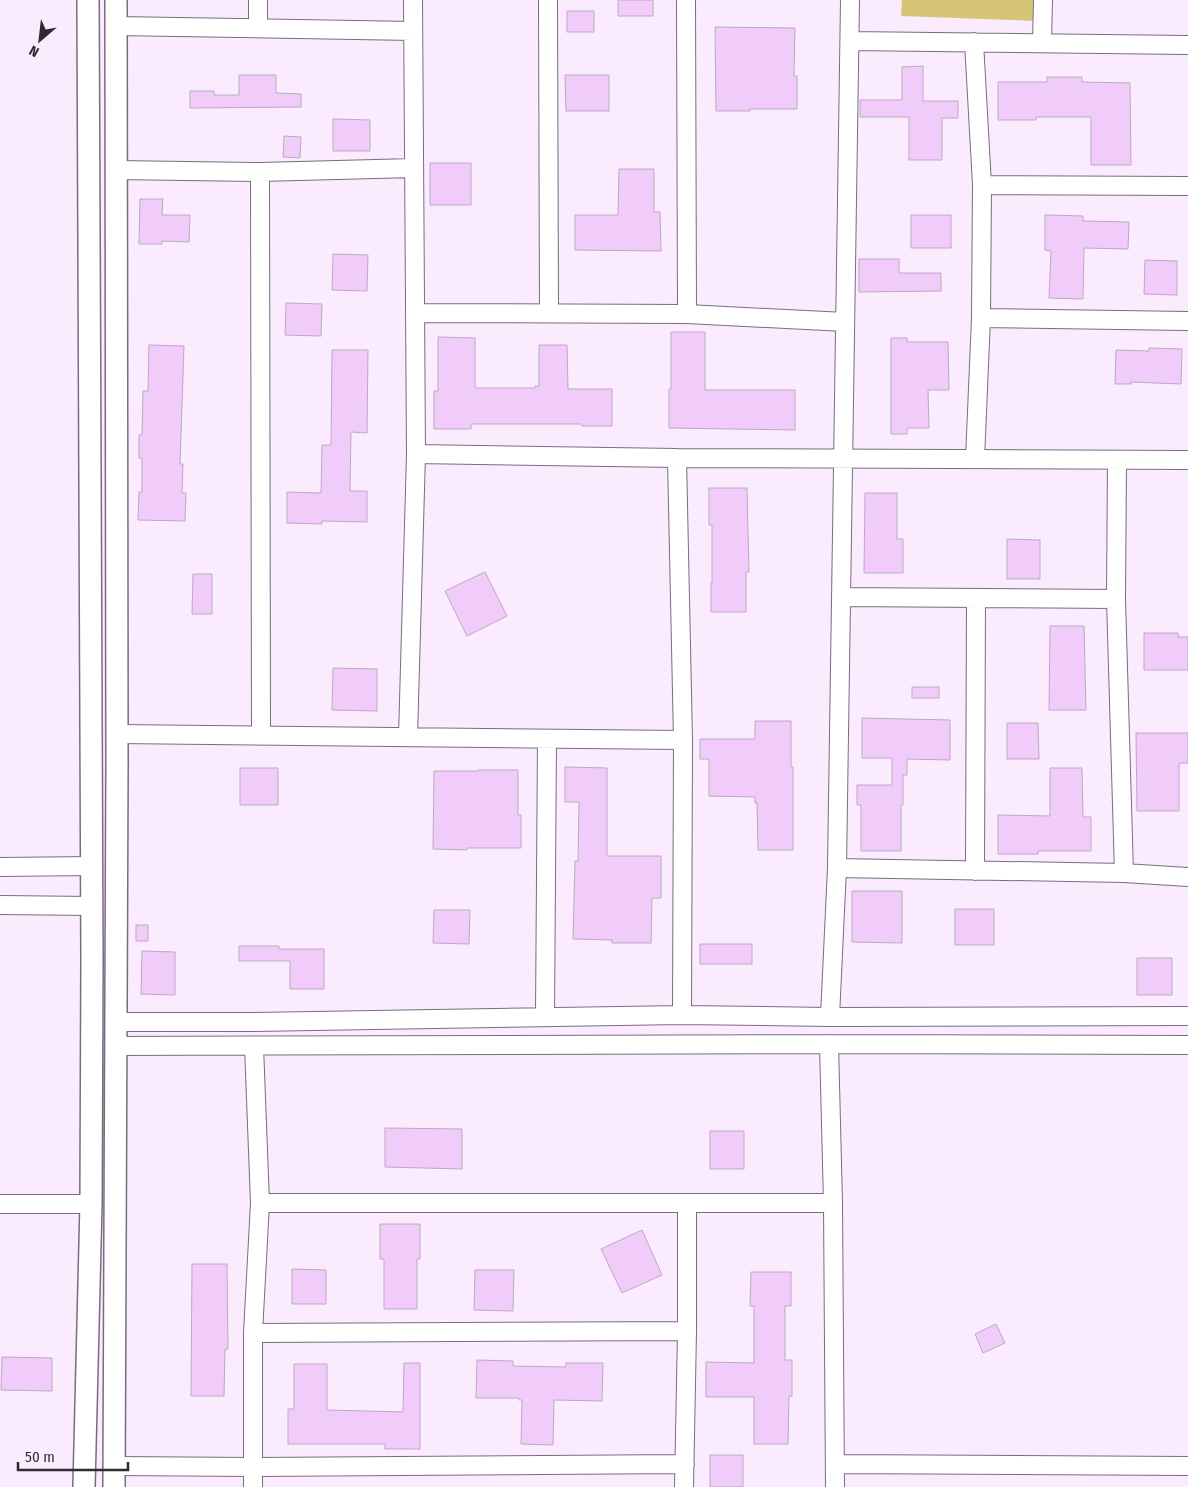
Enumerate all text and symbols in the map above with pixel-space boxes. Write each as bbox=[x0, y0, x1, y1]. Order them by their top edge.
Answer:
north arrow bbox=[15, 15, 65, 65]
text: N bbox=[26, 42, 42, 61]
scale bar bbox=[18, 1440, 128, 1472]
text: 50 m bbox=[25, 1448, 55, 1466]

